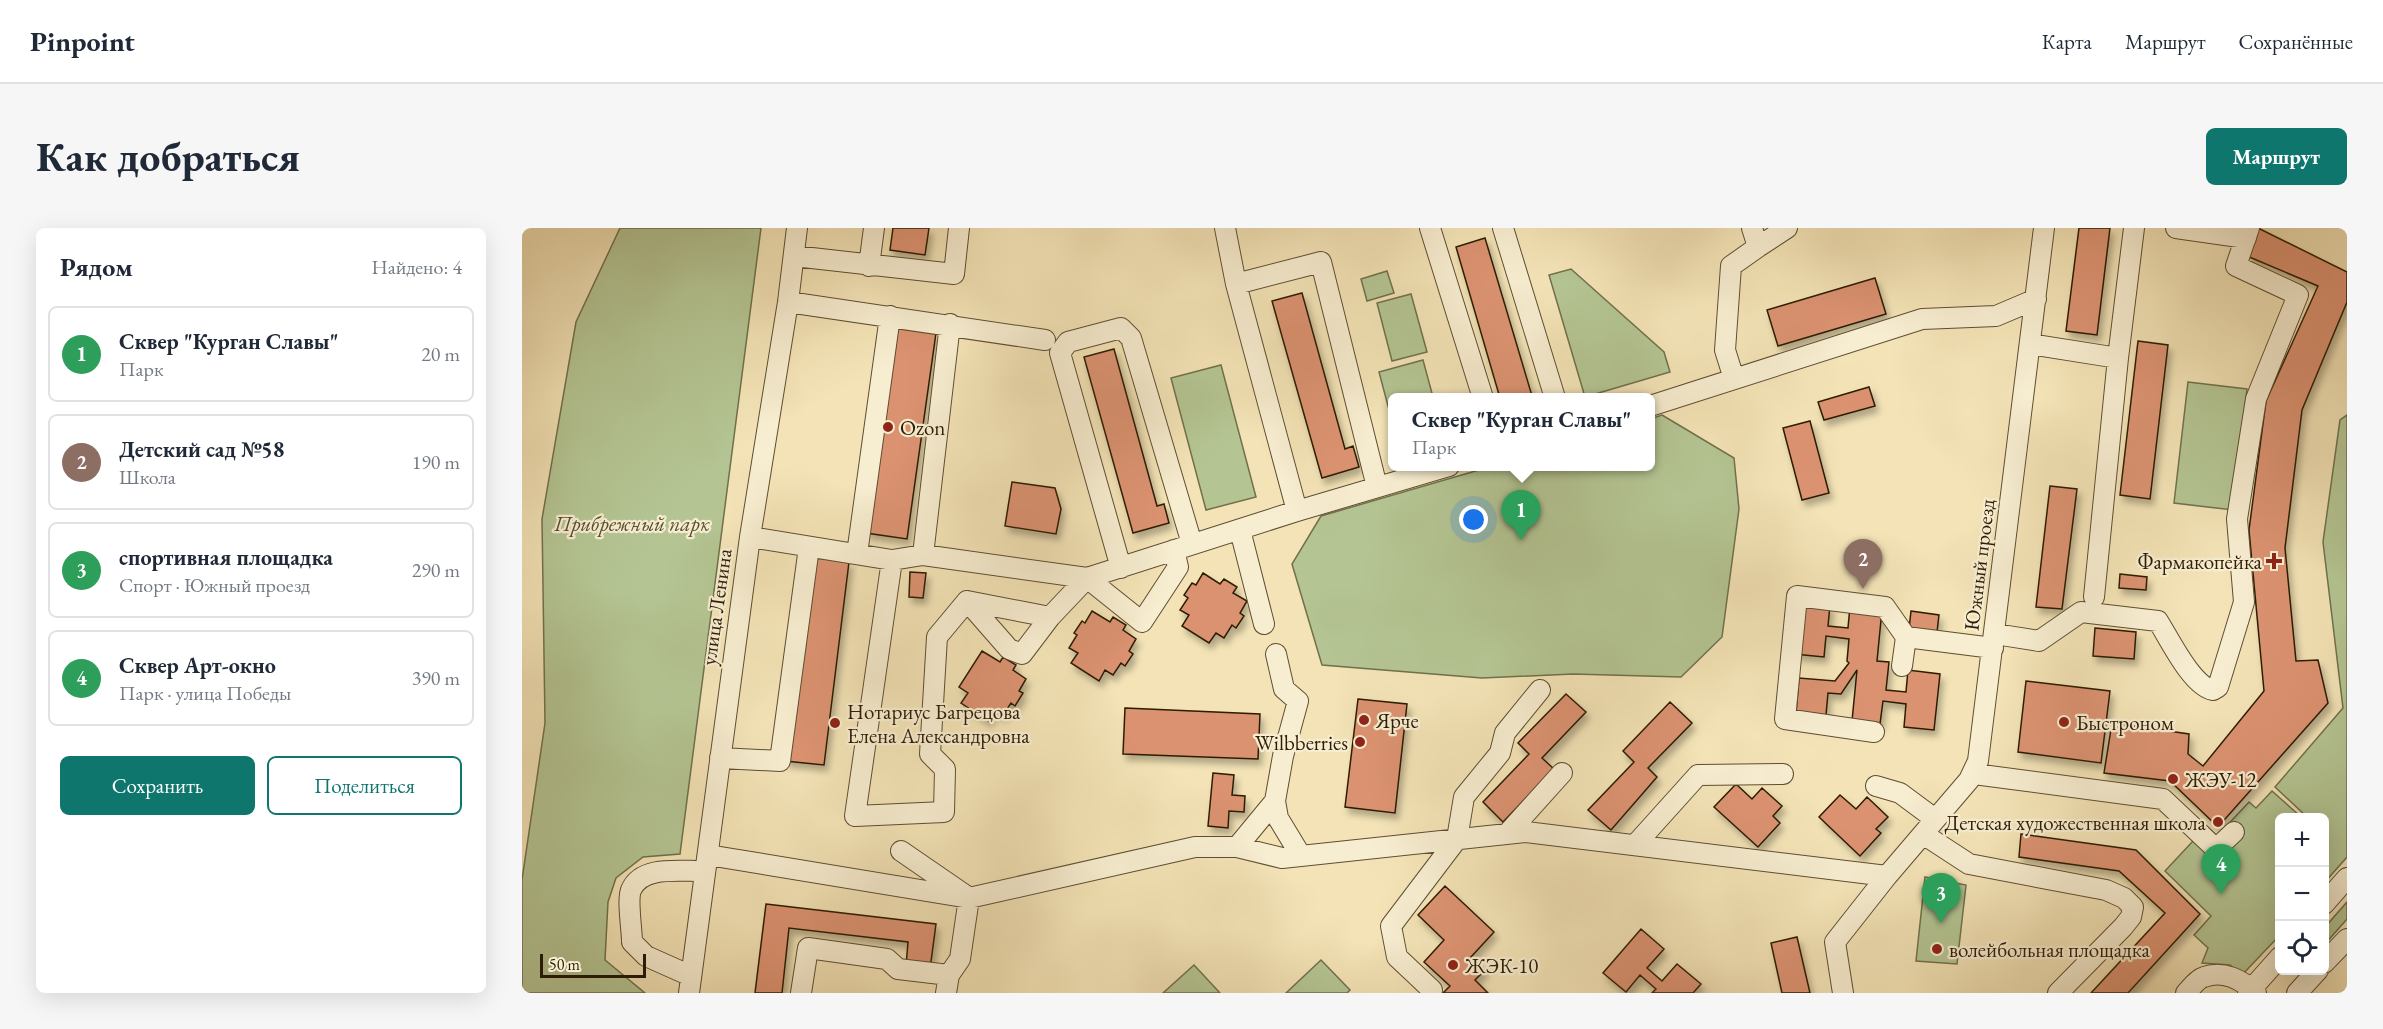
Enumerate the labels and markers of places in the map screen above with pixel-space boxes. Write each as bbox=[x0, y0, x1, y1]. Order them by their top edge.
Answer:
place label: Ozon bbox=[900, 414, 945, 441]
marker: Ozon bbox=[881, 420, 895, 434]
pin: 1 bbox=[1502, 490, 1540, 540]
pin: 2 bbox=[1844, 540, 1882, 589]
place label: Фармакопейка bbox=[2137, 548, 2263, 575]
marker: Фармакопейка bbox=[2267, 554, 2281, 568]
place label: Нотариус Багрецова Елена Александровна bbox=[847, 698, 1030, 749]
place label: Ярче bbox=[1375, 707, 1419, 734]
place label: Быстроном bbox=[2076, 709, 2174, 736]
marker: Ярче bbox=[1357, 713, 1371, 727]
marker: Быстроном bbox=[2057, 715, 2071, 729]
marker: Нотариус Багрецова Елена Александровна bbox=[828, 716, 842, 730]
place label: Wilbberries bbox=[1255, 729, 1348, 756]
marker: Wilbberries bbox=[1353, 735, 1367, 749]
place label: ЖЭУ-12 bbox=[2184, 766, 2257, 793]
marker: ЖЭУ-12 bbox=[2166, 772, 2180, 786]
place label: Детская художественная школа bbox=[1944, 809, 2207, 836]
marker: Детская художественная школа bbox=[2211, 815, 2225, 829]
pin: 4 bbox=[2202, 844, 2240, 894]
pin: 3 bbox=[1922, 874, 1960, 923]
place label: волейбольная площадка bbox=[1949, 936, 2150, 963]
marker: волейбольная площадка bbox=[1930, 942, 1944, 956]
place label: ЖЭК-10 bbox=[1464, 952, 1538, 979]
marker: ЖЭК-10 bbox=[1446, 958, 1460, 972]

